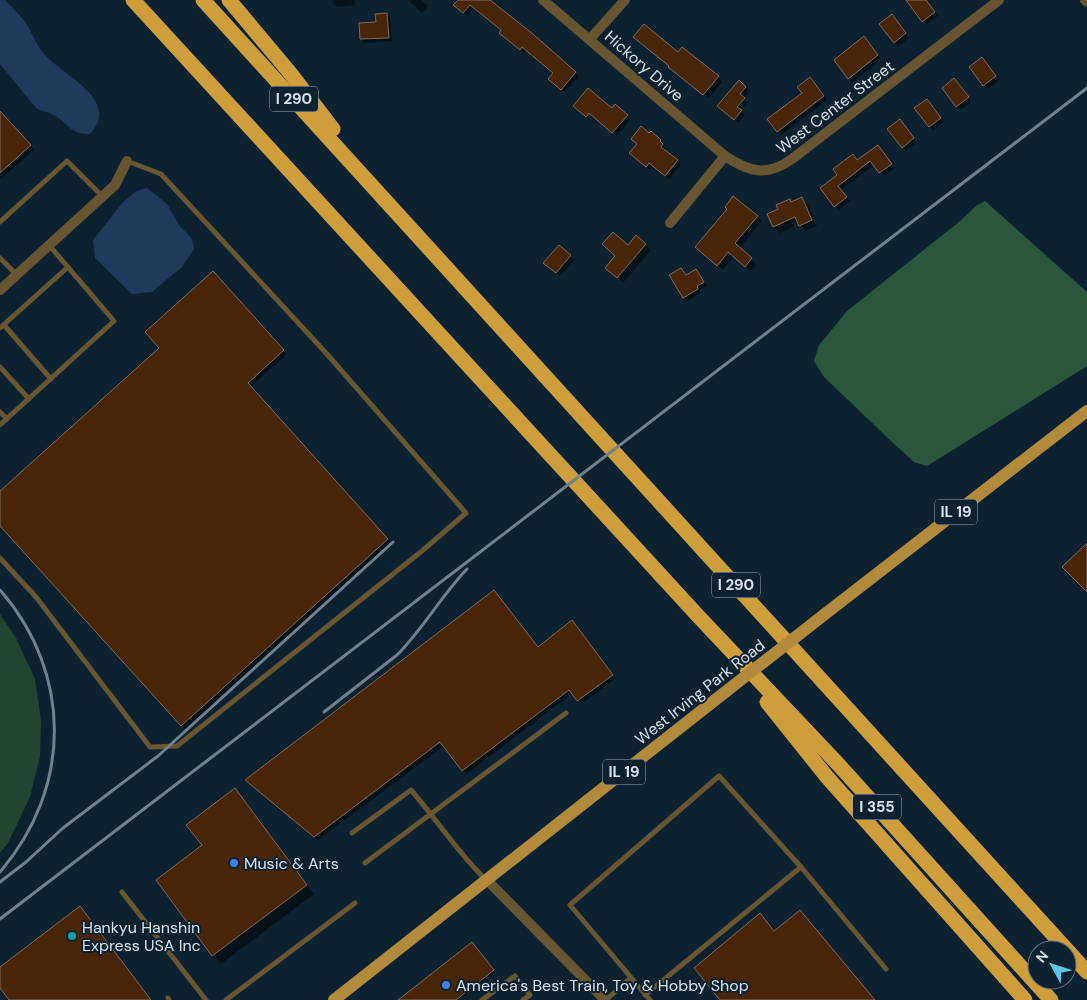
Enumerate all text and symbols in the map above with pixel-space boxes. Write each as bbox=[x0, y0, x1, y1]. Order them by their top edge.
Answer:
street label: Hickory Drive bbox=[600, 26, 688, 106]
street label: West Center Street bbox=[772, 56, 898, 158]
road number: I 290 bbox=[270, 86, 318, 112]
road number: IL 19 bbox=[935, 500, 977, 524]
road number: I 290 bbox=[712, 572, 760, 598]
street label: West Irving Park Road bbox=[631, 635, 769, 749]
road number: IL 19 bbox=[603, 760, 645, 784]
road number: I 355 bbox=[853, 794, 901, 820]
place label: Music & Arts bbox=[244, 853, 339, 874]
marker: Music & Arts bbox=[228, 857, 240, 869]
place label: Hankyu Hanshin Express USA Inc bbox=[82, 917, 201, 956]
marker: Hankyu Hanshin Express USA Inc bbox=[66, 930, 78, 942]
north arrow bbox=[1027, 940, 1077, 990]
text: N bbox=[1032, 947, 1052, 966]
place label: America's Best Train, Toy & Hobby Shop bbox=[456, 975, 749, 996]
marker: America's Best Train, Toy & Hobby Shop bbox=[440, 979, 452, 991]

